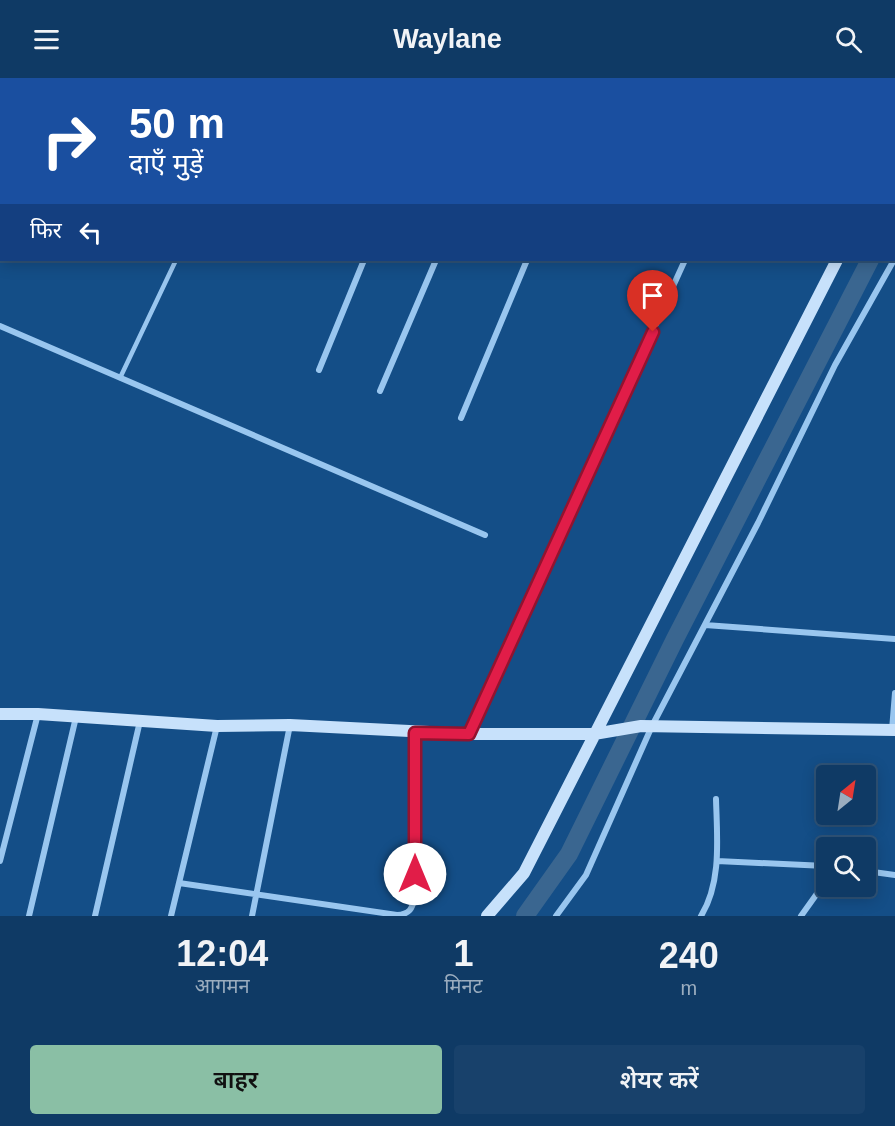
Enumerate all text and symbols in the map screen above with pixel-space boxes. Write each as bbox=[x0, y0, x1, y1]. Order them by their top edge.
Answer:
icon: menu bbox=[30, 23, 63, 56]
icon: search bbox=[832, 23, 865, 56]
text: Waylane bbox=[393, 24, 502, 54]
text: 50 m bbox=[129, 100, 225, 147]
icon: right bbox=[30, 102, 108, 180]
text: दाएँ मुड़ें bbox=[129, 149, 203, 179]
icon: left bbox=[74, 216, 107, 249]
text: फिर bbox=[30, 218, 62, 243]
pin bbox=[627, 270, 678, 332]
icon: arrive bbox=[636, 279, 669, 312]
north arrow bbox=[816, 765, 876, 825]
map controls bbox=[816, 765, 876, 897]
button: search bbox=[816, 837, 876, 897]
position arrow bbox=[383, 842, 447, 906]
text: 12:04 bbox=[176, 933, 268, 974]
text: 1 bbox=[453, 933, 474, 974]
text: 240 bbox=[659, 935, 719, 976]
text: आगमन bbox=[195, 975, 250, 997]
text: मिनट bbox=[444, 975, 483, 997]
text: m bbox=[680, 977, 697, 999]
button: बाहर bbox=[30, 1045, 442, 1114]
button: शेयर करें bbox=[454, 1045, 865, 1114]

